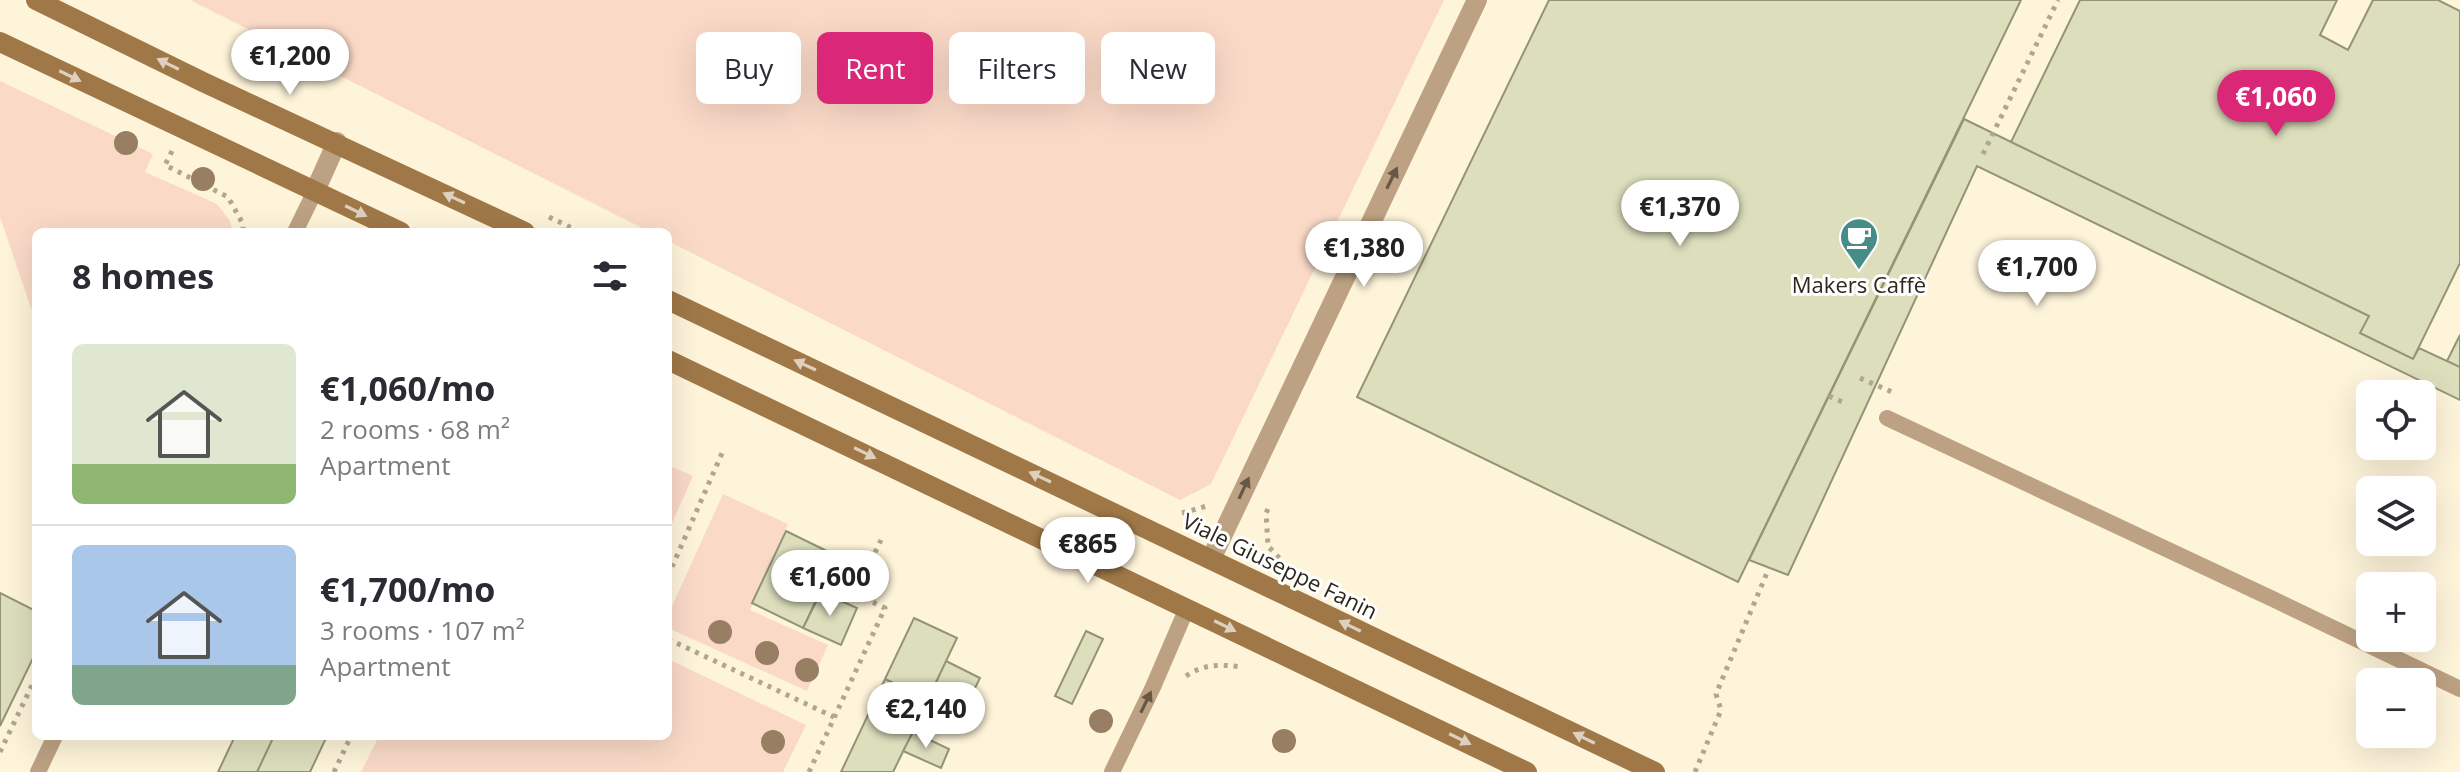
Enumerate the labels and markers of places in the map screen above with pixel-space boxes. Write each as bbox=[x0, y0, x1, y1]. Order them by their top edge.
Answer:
pin: €1,200 bbox=[225, 29, 355, 97]
pin: €1,060 bbox=[2211, 70, 2341, 138]
pin: €1,370 bbox=[1615, 180, 1745, 248]
cafe icon: Makers Caffè bbox=[1838, 216, 1880, 271]
pin: €1,380 bbox=[1299, 221, 1429, 289]
pin: €1,700 bbox=[1972, 240, 2102, 308]
place label: Makers Caffè bbox=[1792, 269, 1926, 299]
pin: €865 bbox=[1041, 517, 1135, 585]
pin: €1,600 bbox=[765, 550, 895, 618]
pin: €2,140 bbox=[861, 682, 991, 750]

